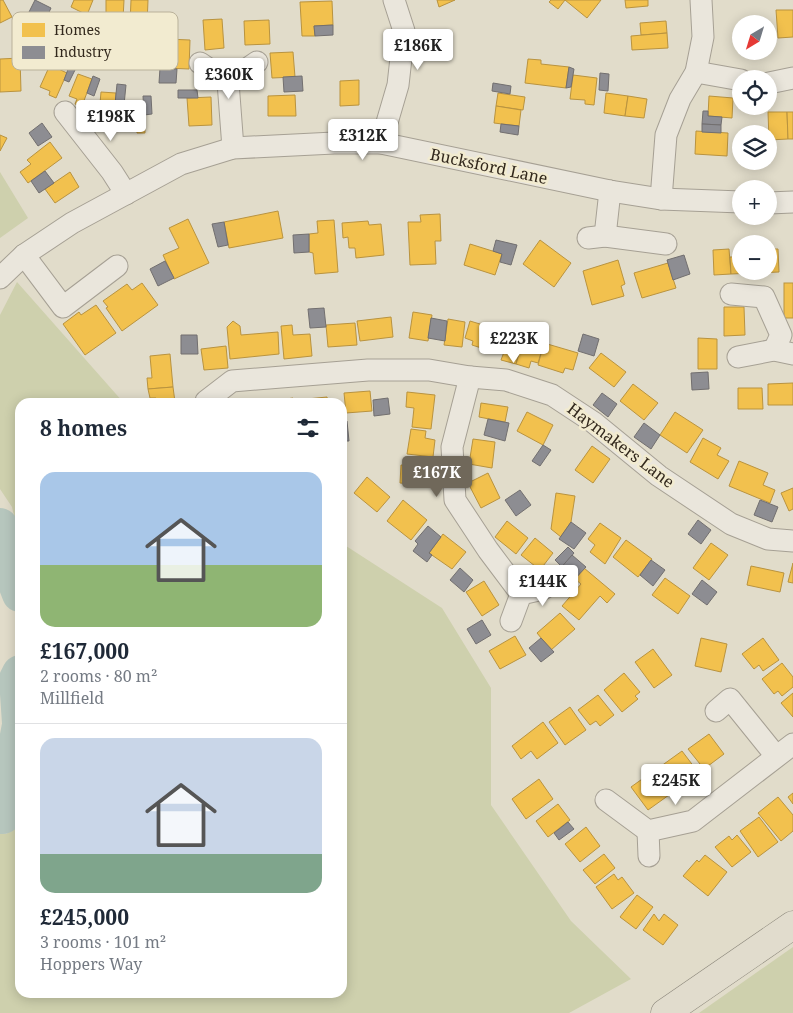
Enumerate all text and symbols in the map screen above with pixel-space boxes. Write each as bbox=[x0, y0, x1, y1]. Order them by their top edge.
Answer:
legend bbox=[12, 12, 178, 70]
north arrow bbox=[732, 15, 778, 60]
map controls bbox=[732, 15, 777, 280]
text: Homes bbox=[54, 20, 100, 39]
pin: £186K bbox=[383, 28, 453, 71]
text: £186K bbox=[394, 34, 442, 56]
text: Industry bbox=[54, 42, 111, 61]
pin: £360K bbox=[194, 58, 264, 100]
text: £360K bbox=[205, 63, 253, 85]
button: locate bbox=[732, 70, 777, 115]
pin: £198K bbox=[76, 100, 146, 142]
text: £198K bbox=[87, 105, 135, 127]
pin: £312K bbox=[328, 119, 398, 161]
text: £312K bbox=[339, 124, 387, 146]
button: layers bbox=[732, 125, 777, 170]
street label: Bucksford Lane bbox=[428, 143, 550, 189]
button: + bbox=[732, 180, 777, 225]
button: − bbox=[732, 235, 777, 280]
pin: £223K bbox=[479, 322, 549, 364]
text: £223K bbox=[490, 327, 538, 349]
street label: Haymakers Lane bbox=[563, 397, 679, 493]
text: 8 homes bbox=[40, 414, 127, 442]
icon: filters bbox=[294, 414, 322, 442]
pin: £167K bbox=[402, 456, 472, 498]
text: £167K bbox=[413, 461, 461, 483]
icon: home bbox=[136, 505, 226, 595]
pin: £144K bbox=[508, 564, 578, 607]
text: £144K bbox=[519, 570, 567, 592]
text: £167,000 bbox=[40, 637, 129, 665]
text: 2 rooms · 80 m² bbox=[40, 665, 157, 687]
text: Millfield bbox=[40, 687, 104, 709]
pin: £245K bbox=[641, 764, 711, 806]
text: £245K bbox=[652, 769, 700, 791]
icon: home bbox=[136, 770, 226, 860]
text: £245,000 bbox=[40, 903, 129, 931]
text: 3 rooms · 101 m² bbox=[40, 931, 166, 953]
text: Hoppers Way bbox=[40, 953, 142, 975]

